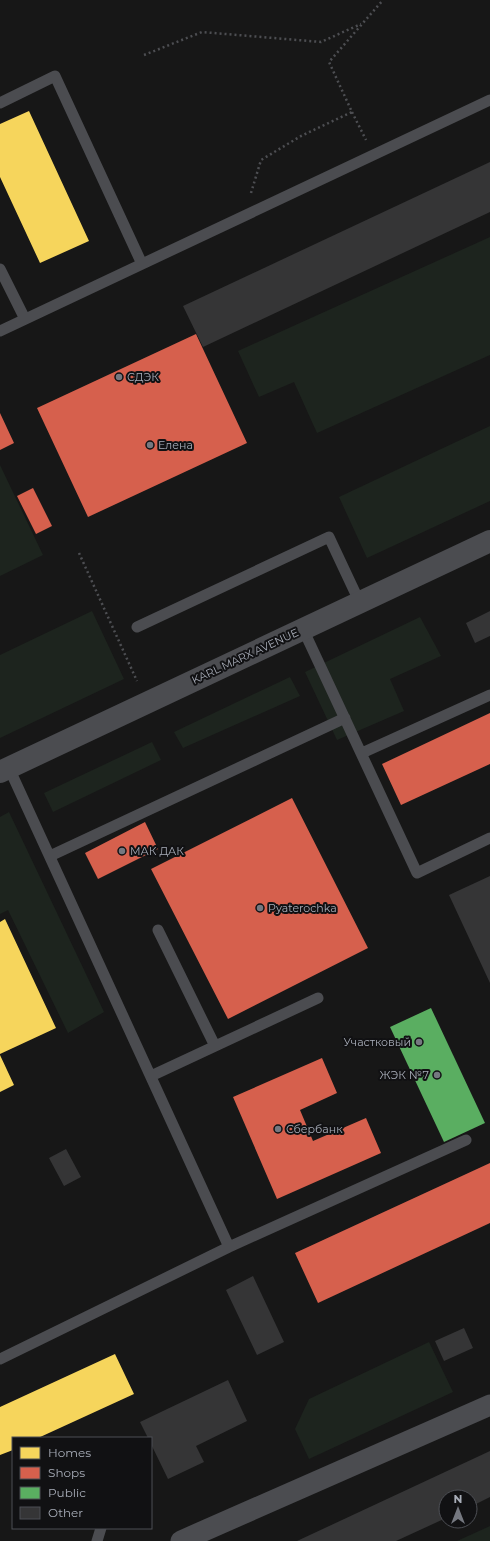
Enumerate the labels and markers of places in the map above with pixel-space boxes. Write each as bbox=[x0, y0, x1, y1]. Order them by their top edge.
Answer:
place label: СДЭК bbox=[127, 370, 159, 384]
marker: СДЭК bbox=[114, 372, 124, 382]
place label: Елена bbox=[158, 438, 193, 452]
marker: Елена bbox=[145, 440, 155, 450]
place label: МАК ДАК bbox=[130, 844, 184, 858]
marker: МАК ДАК bbox=[117, 846, 127, 856]
place label: Pyaterochka bbox=[268, 901, 337, 915]
marker: Pyaterochka bbox=[255, 903, 265, 913]
place label: Участковый bbox=[343, 1035, 411, 1049]
marker: Участковый bbox=[414, 1037, 424, 1047]
place label: ЖЭК №7 bbox=[379, 1068, 429, 1082]
marker: ЖЭК №7 bbox=[432, 1070, 442, 1080]
place label: Сбербанк bbox=[286, 1122, 343, 1136]
marker: Сбербанк bbox=[273, 1124, 283, 1134]

